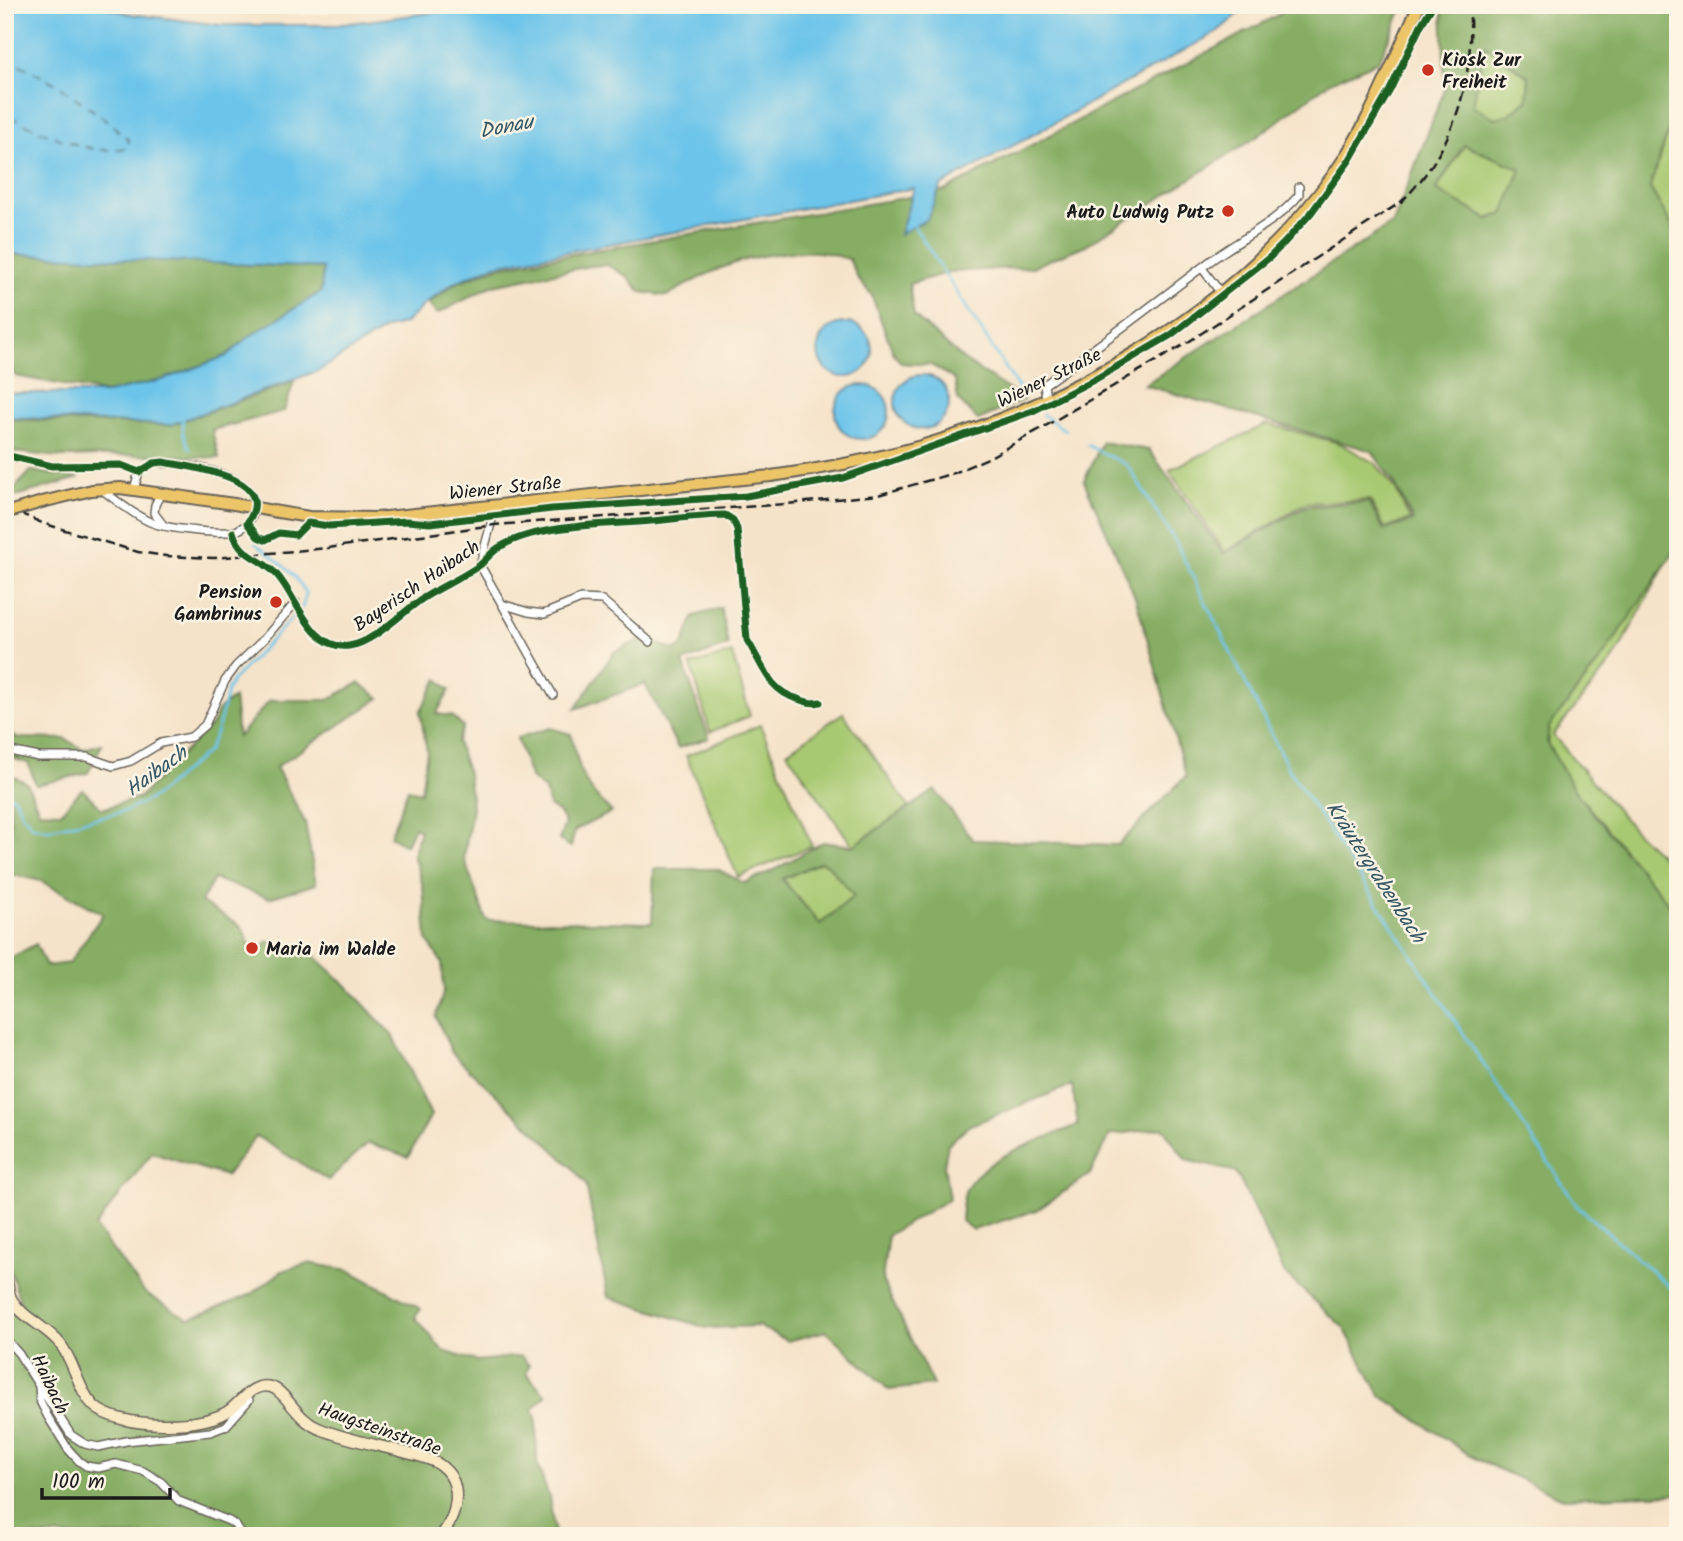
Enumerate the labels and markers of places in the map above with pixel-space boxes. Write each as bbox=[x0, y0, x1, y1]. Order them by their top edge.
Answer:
place label: Kiosk Zur Freiheit bbox=[1442, 46, 1522, 98]
marker: Kiosk Zur Freiheit bbox=[1420, 62, 1436, 78]
place label: Auto Ludwig Putz bbox=[1066, 198, 1214, 228]
marker: Auto Ludwig Putz bbox=[1220, 203, 1236, 219]
place label: Pension Gambrinus bbox=[174, 578, 262, 630]
marker: Pension Gambrinus bbox=[268, 594, 284, 610]
place label: Maria im Walde bbox=[266, 935, 396, 965]
marker: Maria im Walde bbox=[244, 940, 260, 956]

